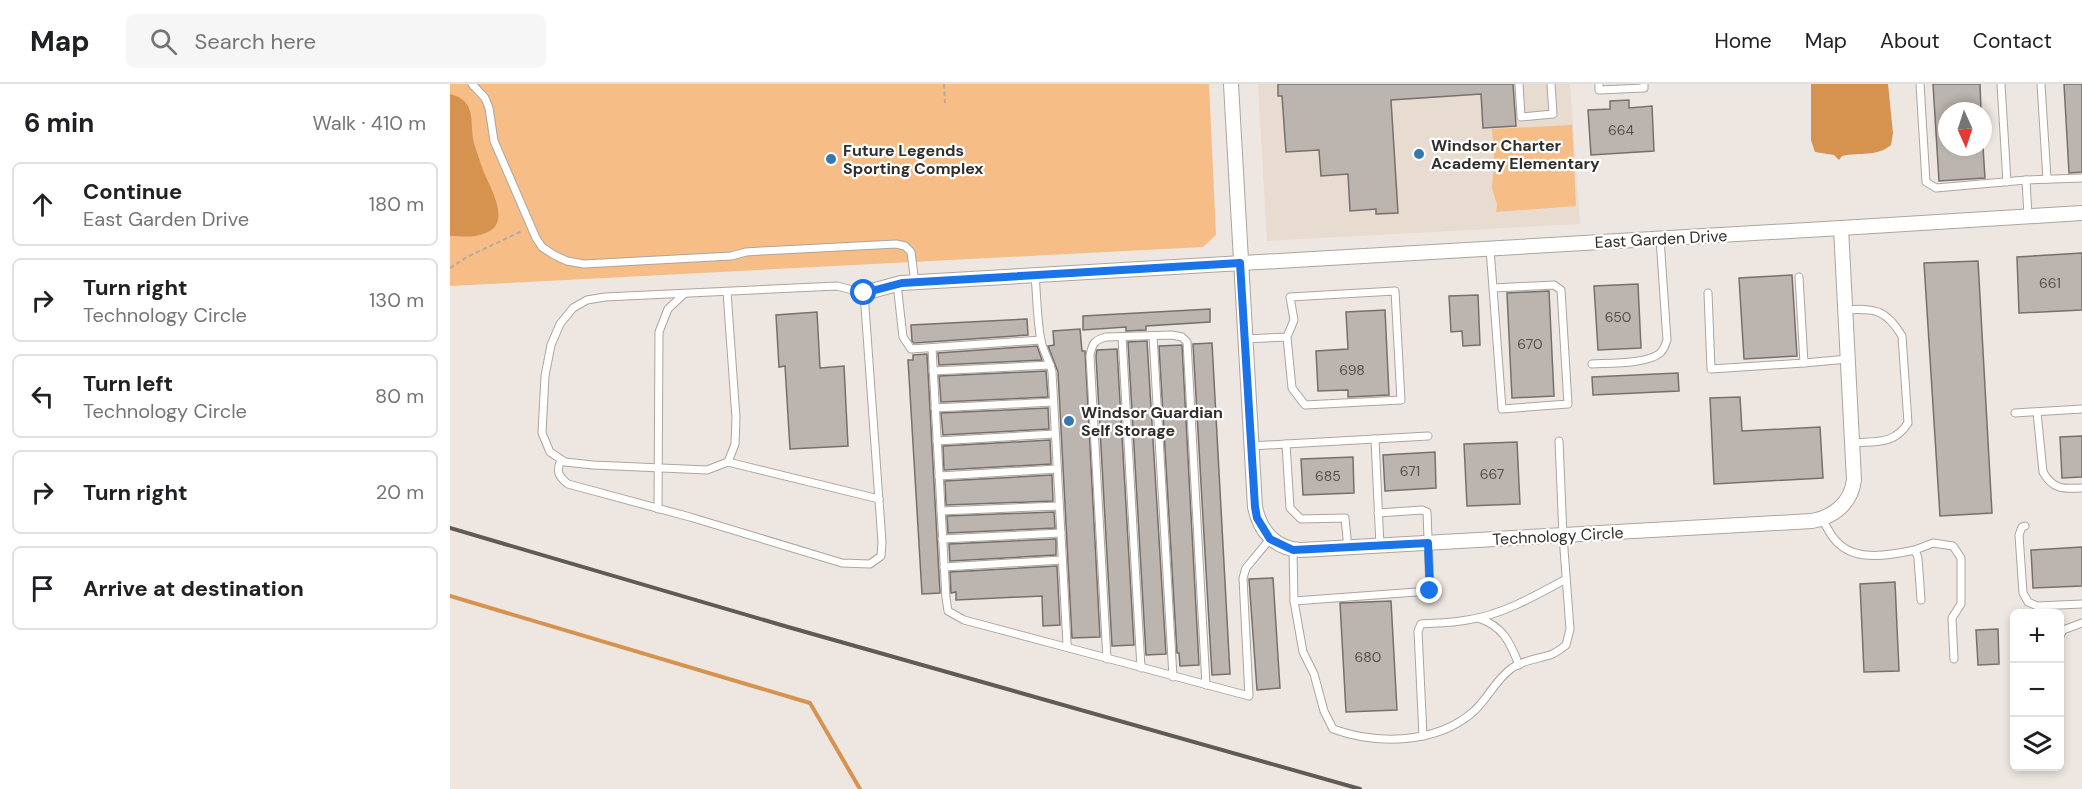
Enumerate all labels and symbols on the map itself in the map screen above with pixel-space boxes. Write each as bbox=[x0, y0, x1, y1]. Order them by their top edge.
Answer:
north arrow bbox=[1938, 102, 1992, 156]
house number: 664 bbox=[1608, 121, 1635, 139]
place label: Windsor Charter Academy Elementary bbox=[1431, 135, 1600, 174]
place label: Future Legends Sporting Complex bbox=[843, 140, 984, 179]
marker: Windsor Charter Academy Elementary bbox=[1412, 147, 1426, 161]
marker: Future Legends Sporting Complex bbox=[824, 152, 838, 166]
street label: East Garden Drive bbox=[1594, 225, 1728, 253]
house number: 661 bbox=[2039, 274, 2061, 292]
route start bbox=[850, 279, 876, 305]
house number: 650 bbox=[1605, 308, 1631, 326]
house number: 670 bbox=[1517, 335, 1543, 353]
house number: 698 bbox=[1339, 361, 1365, 379]
place label: Windsor Guardian Self Storage bbox=[1081, 402, 1223, 441]
marker: Windsor Guardian Self Storage bbox=[1062, 414, 1076, 428]
house number: 671 bbox=[1400, 462, 1420, 480]
house number: 667 bbox=[1480, 465, 1504, 483]
house number: 685 bbox=[1315, 467, 1341, 485]
street label: Technology Circle bbox=[1492, 522, 1624, 550]
route end bbox=[1416, 577, 1442, 603]
house number: 680 bbox=[1355, 648, 1381, 666]

